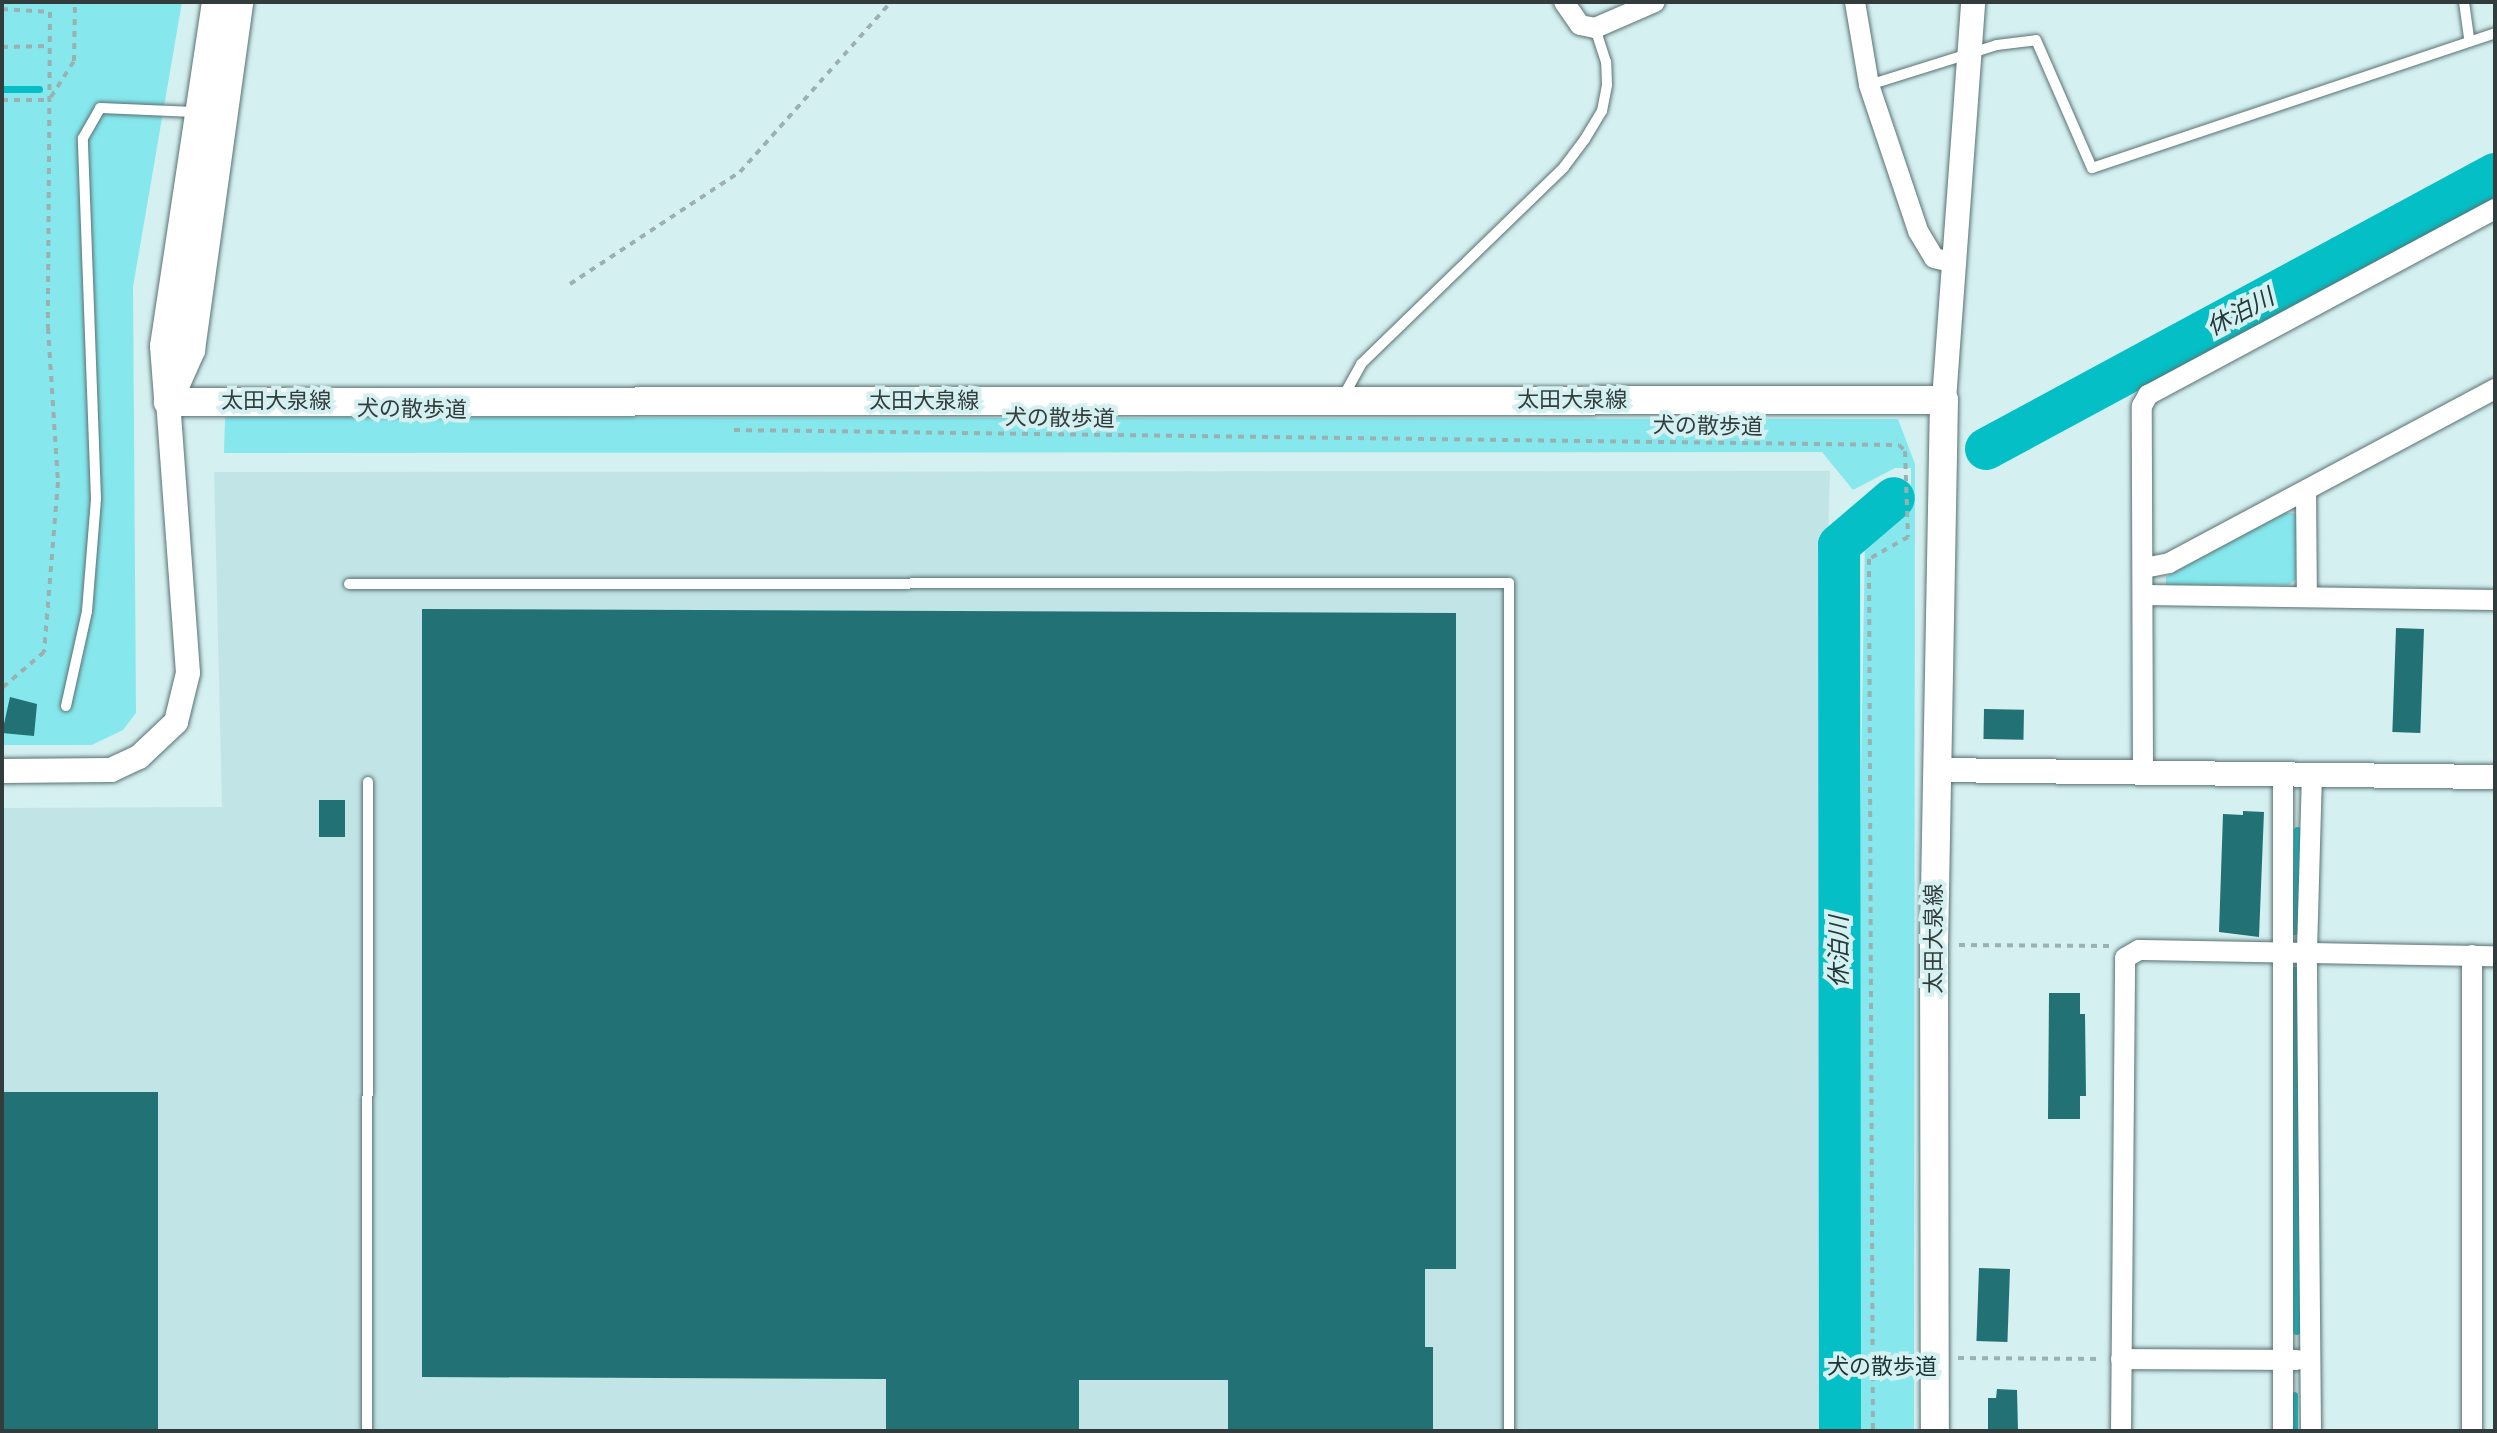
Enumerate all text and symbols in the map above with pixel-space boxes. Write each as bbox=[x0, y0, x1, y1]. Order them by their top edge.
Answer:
water label: 休泊川 bbox=[2201, 282, 2279, 342]
street label: 太田大泉線 bbox=[1517, 387, 1627, 413]
street label: 太田大泉線 bbox=[221, 388, 331, 414]
street label: 太田大泉線 bbox=[869, 388, 979, 414]
street label: 犬の散歩道 bbox=[357, 395, 467, 423]
street label: 犬の散歩道 bbox=[1005, 404, 1115, 432]
street label: 犬の散歩道 bbox=[1653, 412, 1763, 440]
street label: 太田大泉線 bbox=[1921, 884, 1947, 994]
water label: 休泊川 bbox=[1825, 916, 1853, 988]
park label: 犬の散歩道 bbox=[1827, 1354, 1937, 1380]

